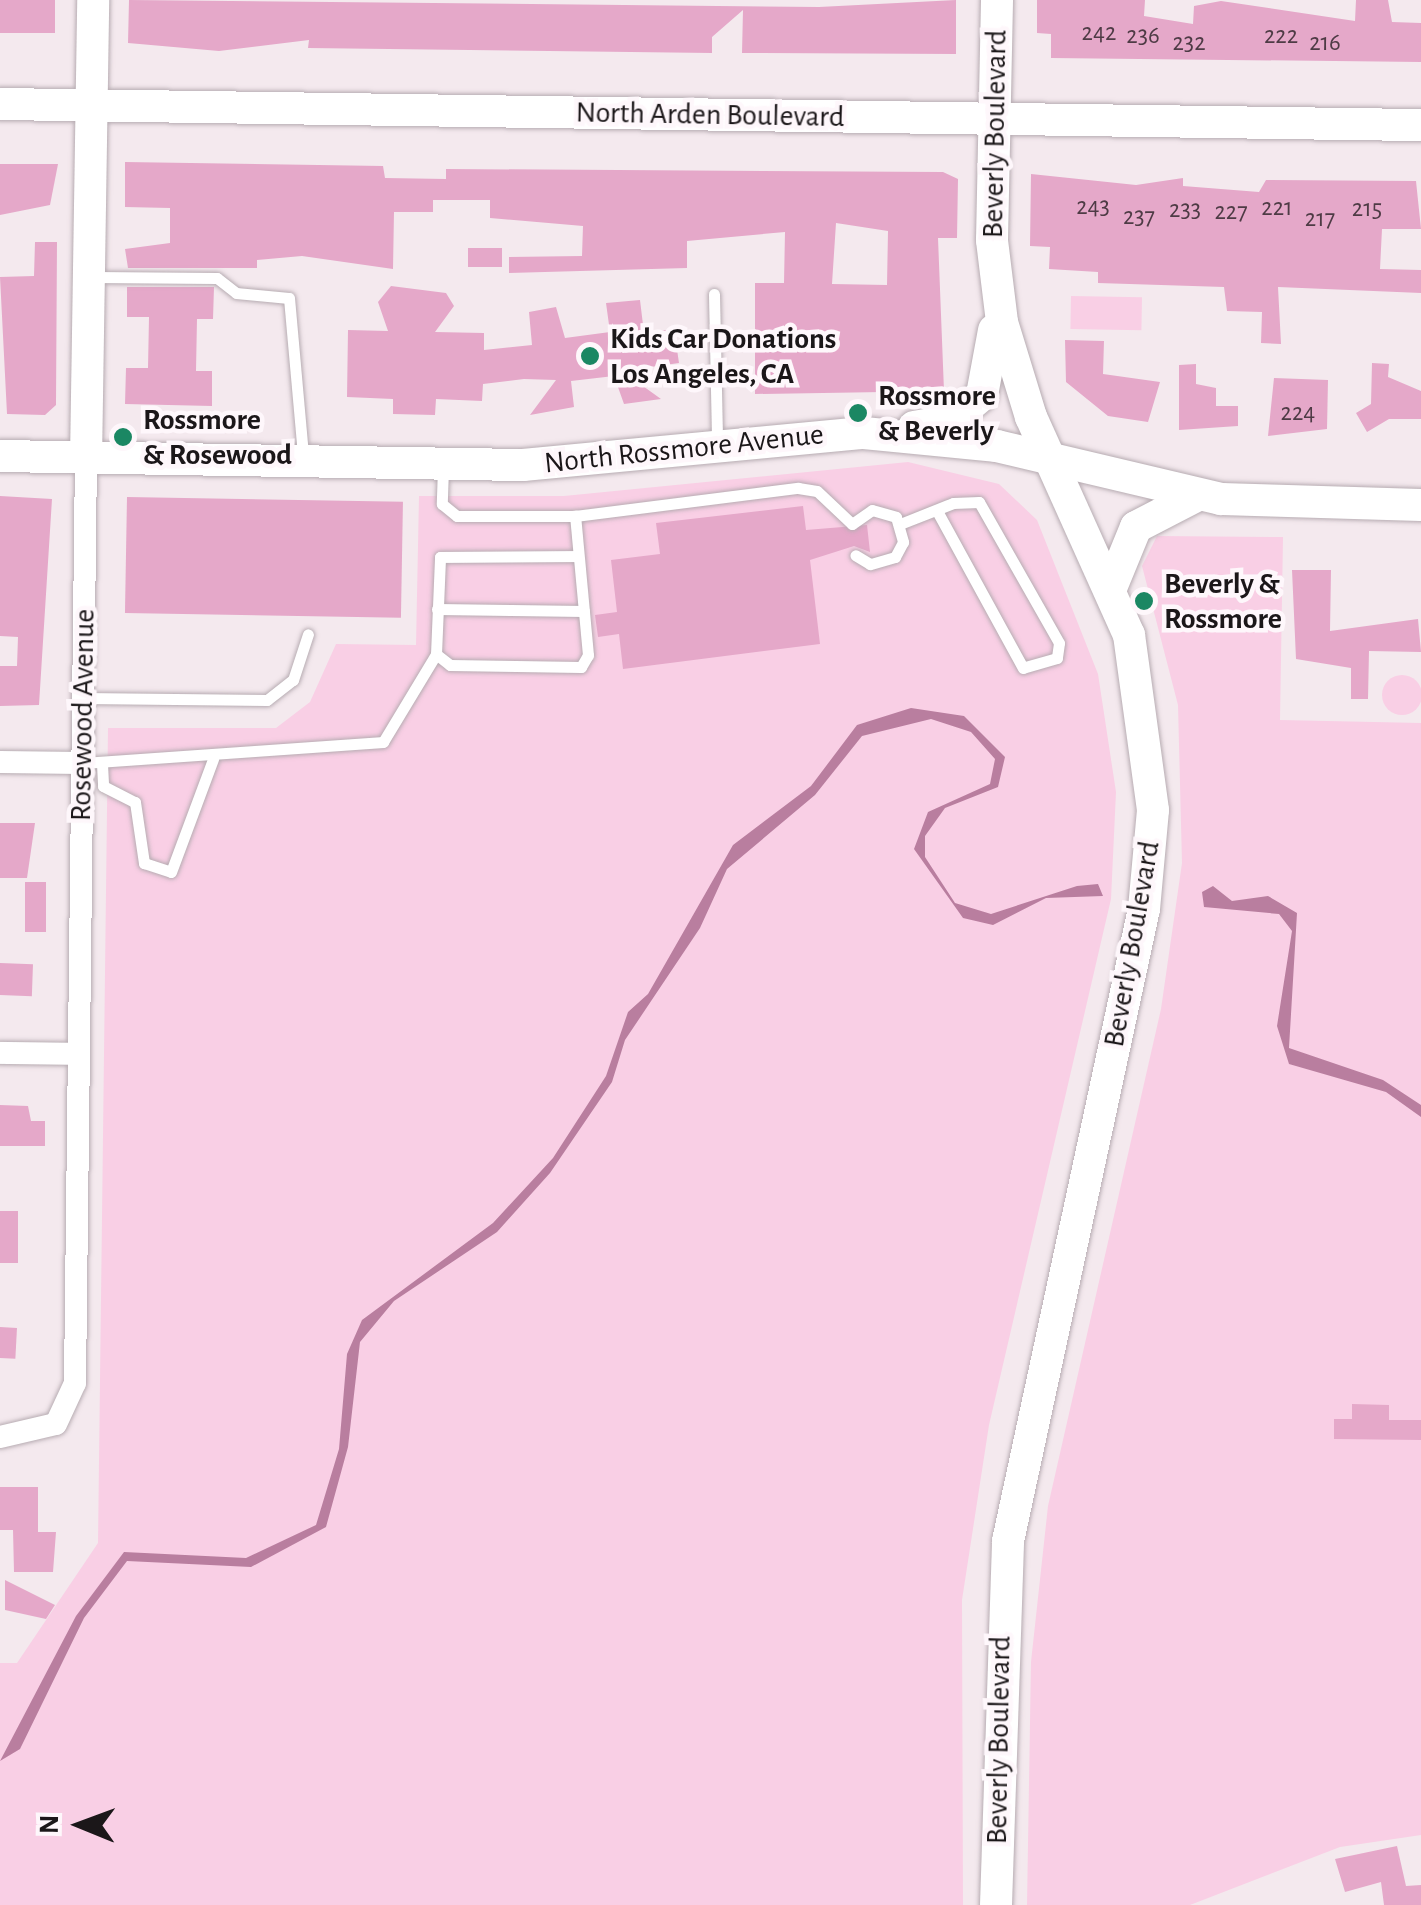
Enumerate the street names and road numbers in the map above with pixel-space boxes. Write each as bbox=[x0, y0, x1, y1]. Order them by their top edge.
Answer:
street label: Beverly Boulevard bbox=[975, 29, 1015, 239]
street label: North Arden Boulevard bbox=[575, 95, 845, 135]
street label: North Rossmore Avenue bbox=[542, 416, 826, 482]
street label: Rosewood Avenue bbox=[63, 608, 103, 822]
street label: Beverly Boulevard bbox=[1096, 838, 1168, 1050]
street label: Beverly Boulevard bbox=[979, 1635, 1019, 1845]

